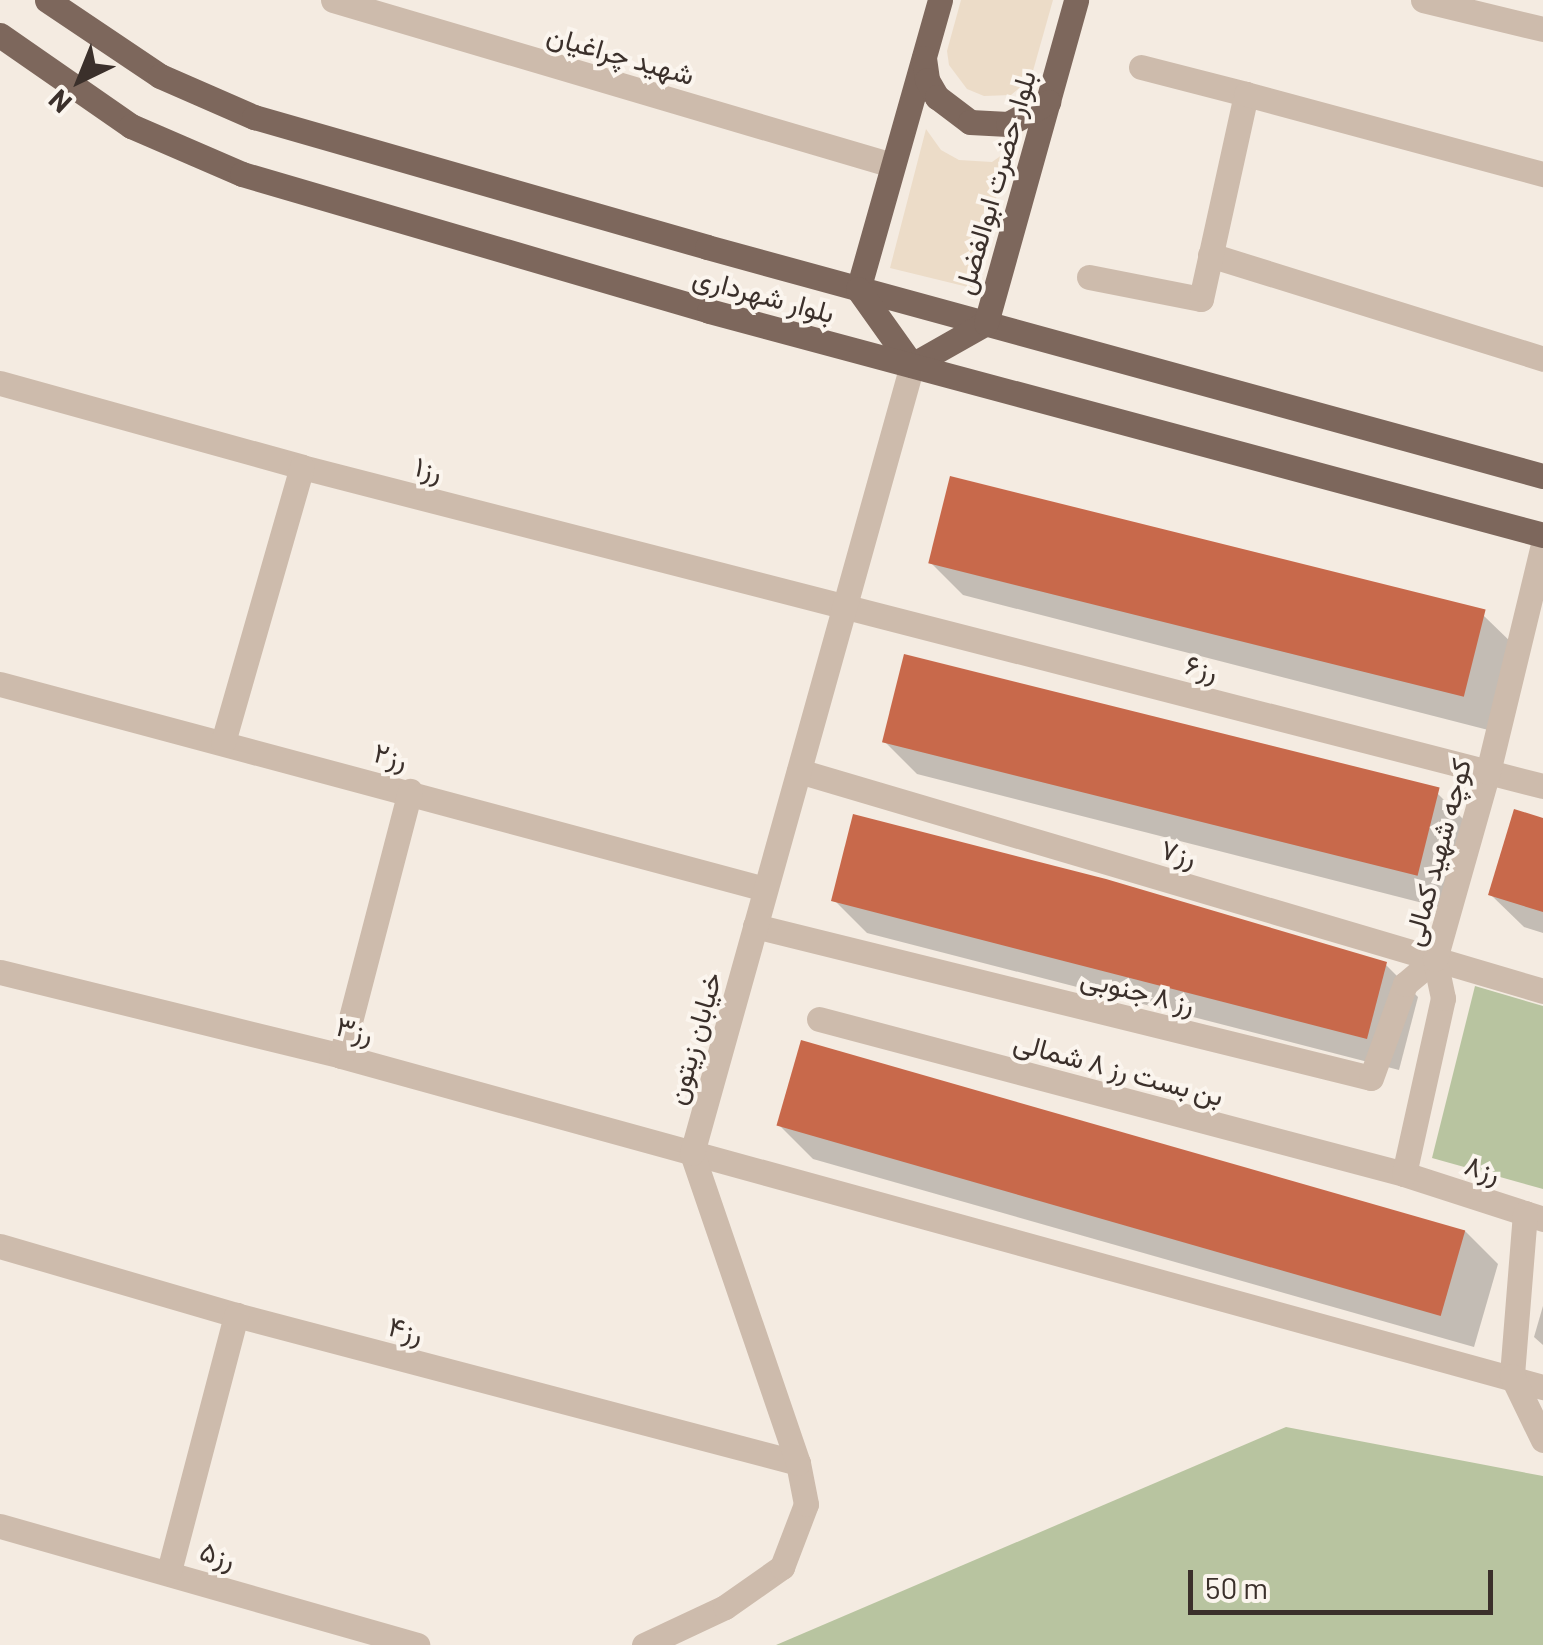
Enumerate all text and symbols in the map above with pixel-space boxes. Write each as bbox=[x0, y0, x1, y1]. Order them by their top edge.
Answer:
street label: شهید چراغیان bbox=[543, 17, 699, 91]
north arrow bbox=[30, 30, 130, 130]
street label: بلوار حضرت ابوالفضل bbox=[946, 66, 1042, 298]
text: N bbox=[41, 83, 78, 121]
street label: بلوار شهرداری bbox=[690, 259, 838, 329]
street label: رز۱ bbox=[412, 448, 446, 488]
street label: رز۶ bbox=[1182, 647, 1222, 687]
street label: رز۲ bbox=[371, 734, 411, 776]
street label: کوچه شهید کمالی bbox=[1395, 755, 1477, 949]
street label: رز۷ bbox=[1157, 831, 1201, 873]
street label: رز ۸ جنوبی bbox=[1078, 960, 1198, 1020]
street label: خیابان زیتون bbox=[658, 968, 728, 1108]
street label: رز۳ bbox=[333, 1008, 377, 1050]
street label: بن بست رز ۸ شمالی bbox=[1010, 1024, 1228, 1112]
street label: رز۸ bbox=[1461, 1147, 1505, 1189]
street label: رز۴ bbox=[385, 1308, 427, 1350]
street label: رز۵ bbox=[196, 1533, 240, 1575]
scale bar bbox=[1193, 1550, 1498, 1612]
text: 50 m bbox=[1205, 1569, 1268, 1605]

